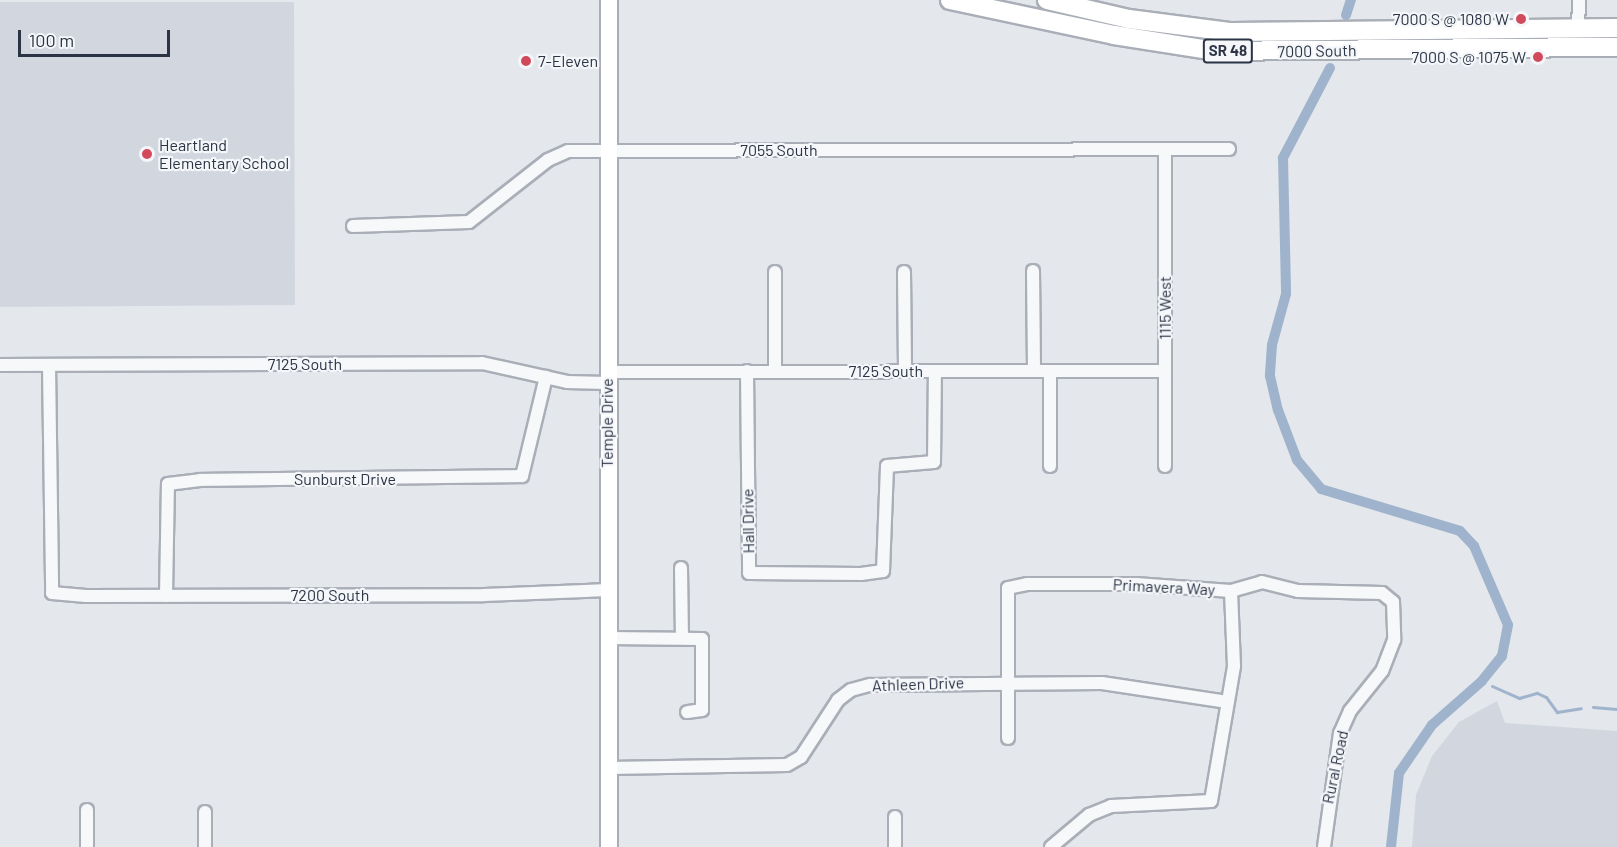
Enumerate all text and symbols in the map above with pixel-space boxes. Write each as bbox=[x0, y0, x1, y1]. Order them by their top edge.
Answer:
place label: 7000 S @ 1080 W bbox=[1393, 9, 1509, 29]
marker: 7000 S @ 1080 W bbox=[1514, 12, 1528, 26]
scale bar bbox=[21, 18, 172, 56]
text: 100 m bbox=[29, 29, 74, 51]
road number: SR 48 bbox=[1202, 39, 1254, 63]
street label: 7000 South bbox=[1277, 41, 1357, 61]
place label: 7000 S @ 1075 W bbox=[1411, 47, 1526, 67]
marker: 7000 S @ 1075 W bbox=[1531, 50, 1545, 64]
place label: 7-Eleven bbox=[538, 51, 598, 71]
marker: 7-Eleven bbox=[519, 54, 533, 68]
place label: Heartland Elementary School bbox=[159, 135, 289, 173]
street label: 7055 South bbox=[740, 140, 818, 160]
marker: Heartland Elementary School bbox=[140, 147, 154, 161]
street label: 1115 West bbox=[1155, 276, 1175, 340]
street label: 7125 South bbox=[268, 354, 342, 374]
street label: 7125 South bbox=[849, 361, 923, 381]
street label: Temple Drive bbox=[597, 378, 617, 468]
street label: Sunburst Drive bbox=[294, 469, 396, 489]
street label: Hall Drive bbox=[738, 488, 758, 554]
street label: Primavera Way bbox=[1112, 575, 1216, 599]
street label: 7200 South bbox=[291, 585, 369, 605]
street label: Athleen Drive bbox=[872, 673, 964, 695]
street label: Rural Road bbox=[1318, 729, 1352, 805]

